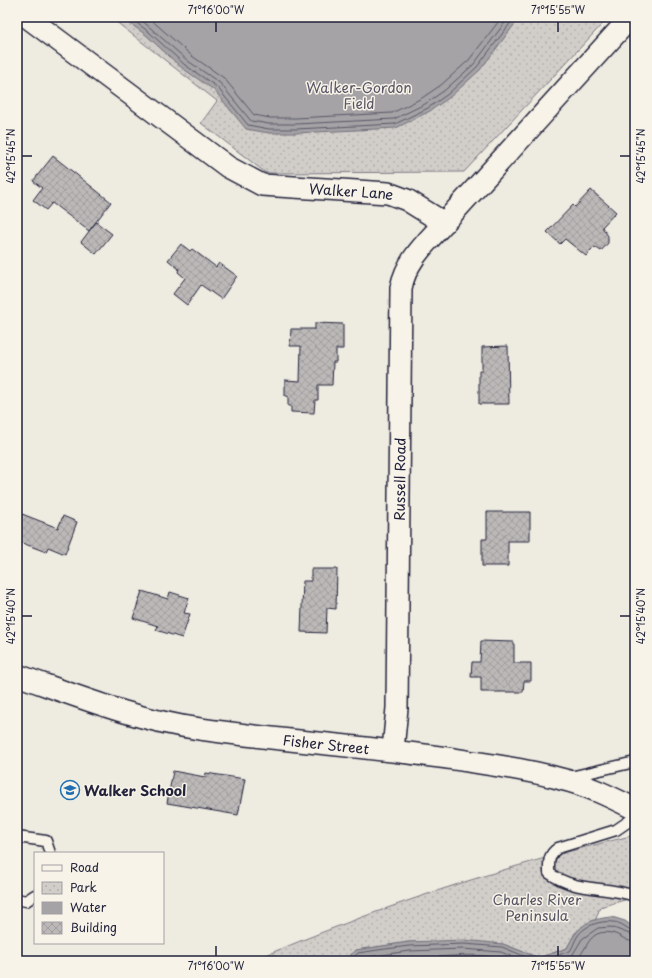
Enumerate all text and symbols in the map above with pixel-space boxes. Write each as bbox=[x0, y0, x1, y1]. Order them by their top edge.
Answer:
text: 71°16'00"W bbox=[188, 2, 245, 17]
text: 71°15'55"W bbox=[531, 2, 586, 17]
park label: Walker-Gordon Field bbox=[306, 77, 412, 114]
text: 42°15'45"N bbox=[3, 128, 18, 184]
text: 42°15'45"N bbox=[633, 128, 648, 184]
street label: Walker Lane bbox=[308, 178, 397, 205]
street label: Russell Road bbox=[388, 437, 410, 521]
text: 42°15'40"N bbox=[3, 588, 18, 644]
text: 42°15'40"N bbox=[633, 588, 648, 644]
street label: Fisher Street bbox=[282, 729, 371, 759]
school or university icon: Walker School bbox=[59, 779, 81, 801]
place label: Walker School bbox=[84, 780, 186, 801]
legend bbox=[34, 852, 164, 944]
text: Road bbox=[70, 858, 99, 876]
text: Park bbox=[70, 878, 97, 896]
park label: Charles River Peninsula bbox=[493, 889, 582, 926]
text: Water bbox=[70, 898, 107, 916]
text: Building bbox=[70, 918, 117, 936]
text: 71°16'00"W bbox=[188, 958, 245, 973]
text: 71°15'55"W bbox=[531, 958, 586, 973]

